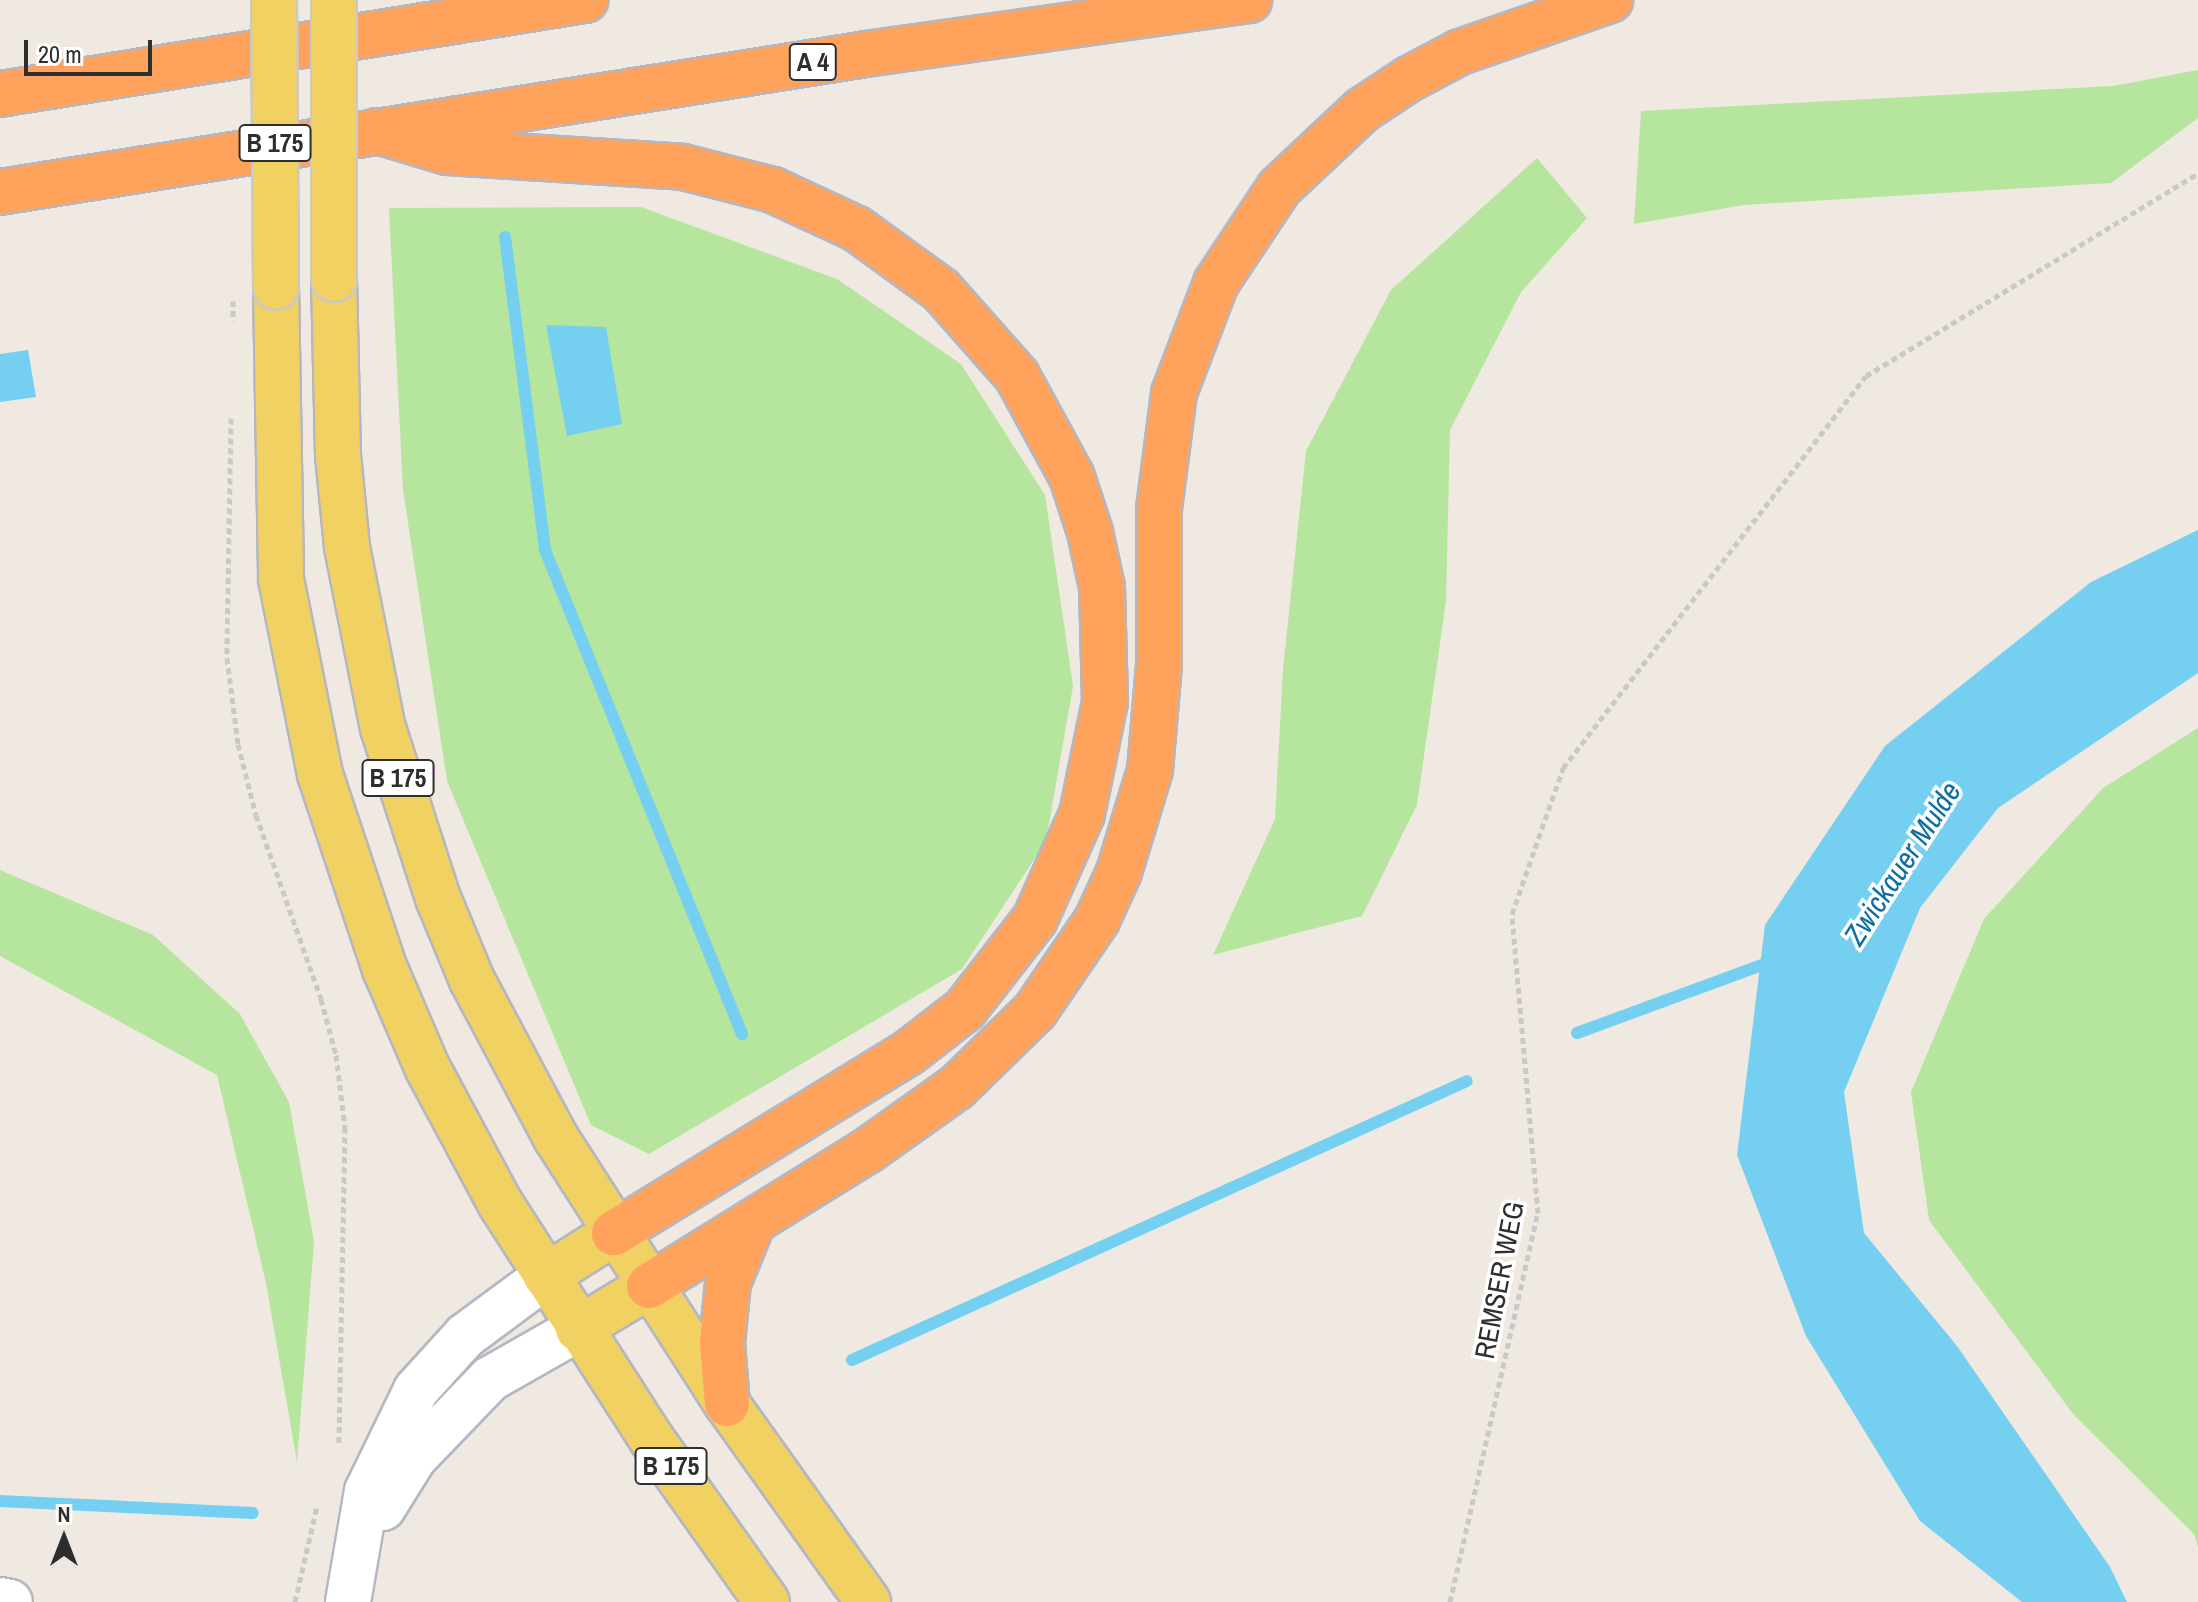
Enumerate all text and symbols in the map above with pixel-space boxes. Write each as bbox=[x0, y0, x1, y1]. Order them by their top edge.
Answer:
scale bar bbox=[28, 24, 156, 74]
text: 20 m bbox=[38, 38, 82, 70]
road number: A 4 bbox=[787, 40, 839, 84]
road number: B 175 bbox=[237, 121, 313, 165]
road number: B 175 bbox=[360, 756, 436, 800]
water label: Zwickauer Mulde bbox=[1836, 775, 1968, 951]
street label: REMSER WEG bbox=[1467, 1199, 1531, 1361]
road number: B 175 bbox=[633, 1444, 709, 1488]
north arrow bbox=[24, 1498, 104, 1578]
text: N bbox=[57, 1499, 71, 1529]

